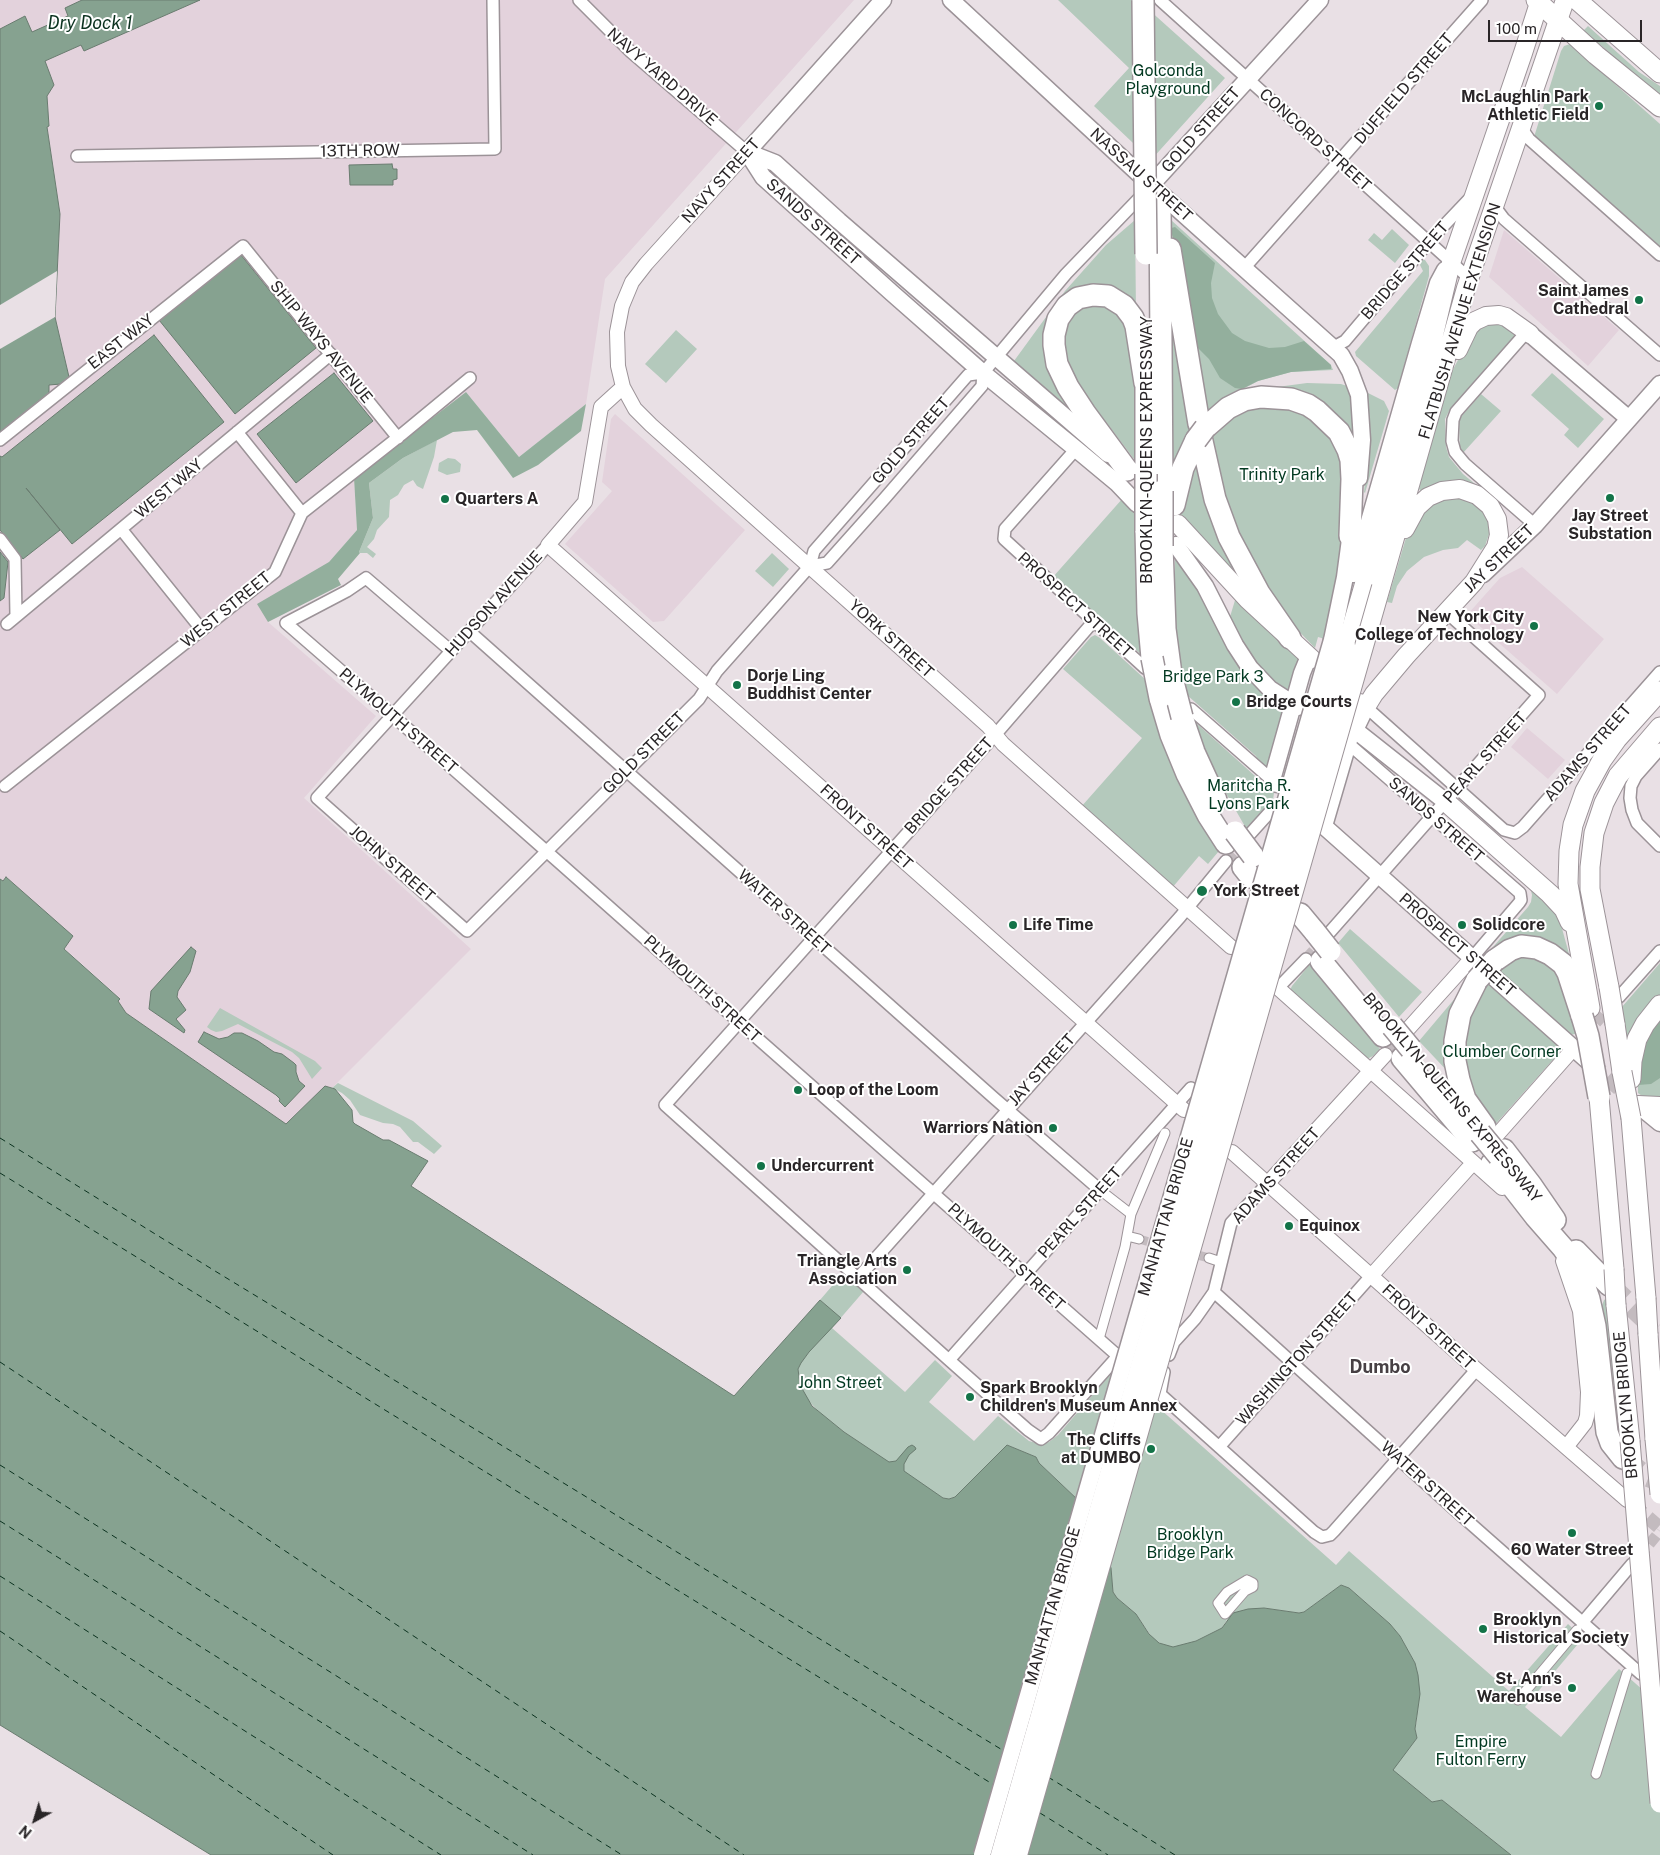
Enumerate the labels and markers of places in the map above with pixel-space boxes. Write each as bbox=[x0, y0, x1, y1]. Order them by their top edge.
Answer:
place label: McLaughlin Park Athletic Field bbox=[1461, 87, 1589, 125]
marker: McLaughlin Park Athletic Field bbox=[1593, 100, 1605, 112]
place label: Saint James Cathedral bbox=[1538, 281, 1629, 319]
marker: Saint James Cathedral bbox=[1633, 294, 1645, 306]
place label: Quarters A bbox=[455, 489, 538, 509]
marker: Jay Street Substation bbox=[1604, 492, 1616, 504]
marker: Quarters A bbox=[439, 493, 451, 505]
place label: Jay Street Substation bbox=[1568, 506, 1652, 544]
place label: New York City College of Technology bbox=[1355, 607, 1524, 645]
marker: New York City College of Technology bbox=[1528, 620, 1540, 632]
place label: Dorje Ling Buddhist Center bbox=[747, 666, 872, 704]
marker: Dorje Ling Buddhist Center bbox=[731, 679, 743, 691]
place label: Bridge Courts bbox=[1246, 692, 1352, 712]
marker: Bridge Courts bbox=[1230, 696, 1242, 708]
place label: York Street bbox=[1213, 881, 1300, 901]
marker: York Street bbox=[1195, 884, 1209, 898]
place label: Life Time bbox=[1023, 915, 1093, 935]
place label: Solidcore bbox=[1472, 915, 1545, 935]
marker: Life Time bbox=[1007, 919, 1019, 931]
marker: Solidcore bbox=[1456, 919, 1468, 931]
place label: Loop of the Loom bbox=[808, 1080, 939, 1100]
marker: Loop of the Loom bbox=[792, 1084, 804, 1096]
place label: Warriors Nation bbox=[923, 1118, 1043, 1138]
marker: Warriors Nation bbox=[1047, 1122, 1059, 1134]
place label: Undercurrent bbox=[771, 1156, 874, 1176]
marker: Undercurrent bbox=[755, 1160, 767, 1172]
place label: Equinox bbox=[1299, 1216, 1360, 1236]
marker: Equinox bbox=[1283, 1220, 1295, 1232]
place label: Triangle Arts Association bbox=[797, 1251, 897, 1289]
marker: Triangle Arts Association bbox=[901, 1264, 913, 1276]
place label: Spark Brooklyn Children's Museum Annex bbox=[980, 1378, 1177, 1416]
marker: Spark Brooklyn Children's Museum Annex bbox=[964, 1391, 976, 1403]
place label: The Cliffs at DUMBO bbox=[1061, 1430, 1141, 1468]
marker: The Cliffs at DUMBO bbox=[1145, 1443, 1157, 1455]
marker: 60 Water Street bbox=[1566, 1527, 1578, 1539]
place label: 60 Water Street bbox=[1511, 1540, 1633, 1560]
place label: Brooklyn Historical Society bbox=[1493, 1610, 1629, 1648]
marker: Brooklyn Historical Society bbox=[1477, 1623, 1489, 1635]
place label: St. Ann's Warehouse bbox=[1477, 1669, 1562, 1707]
marker: St. Ann's Warehouse bbox=[1566, 1682, 1578, 1694]

